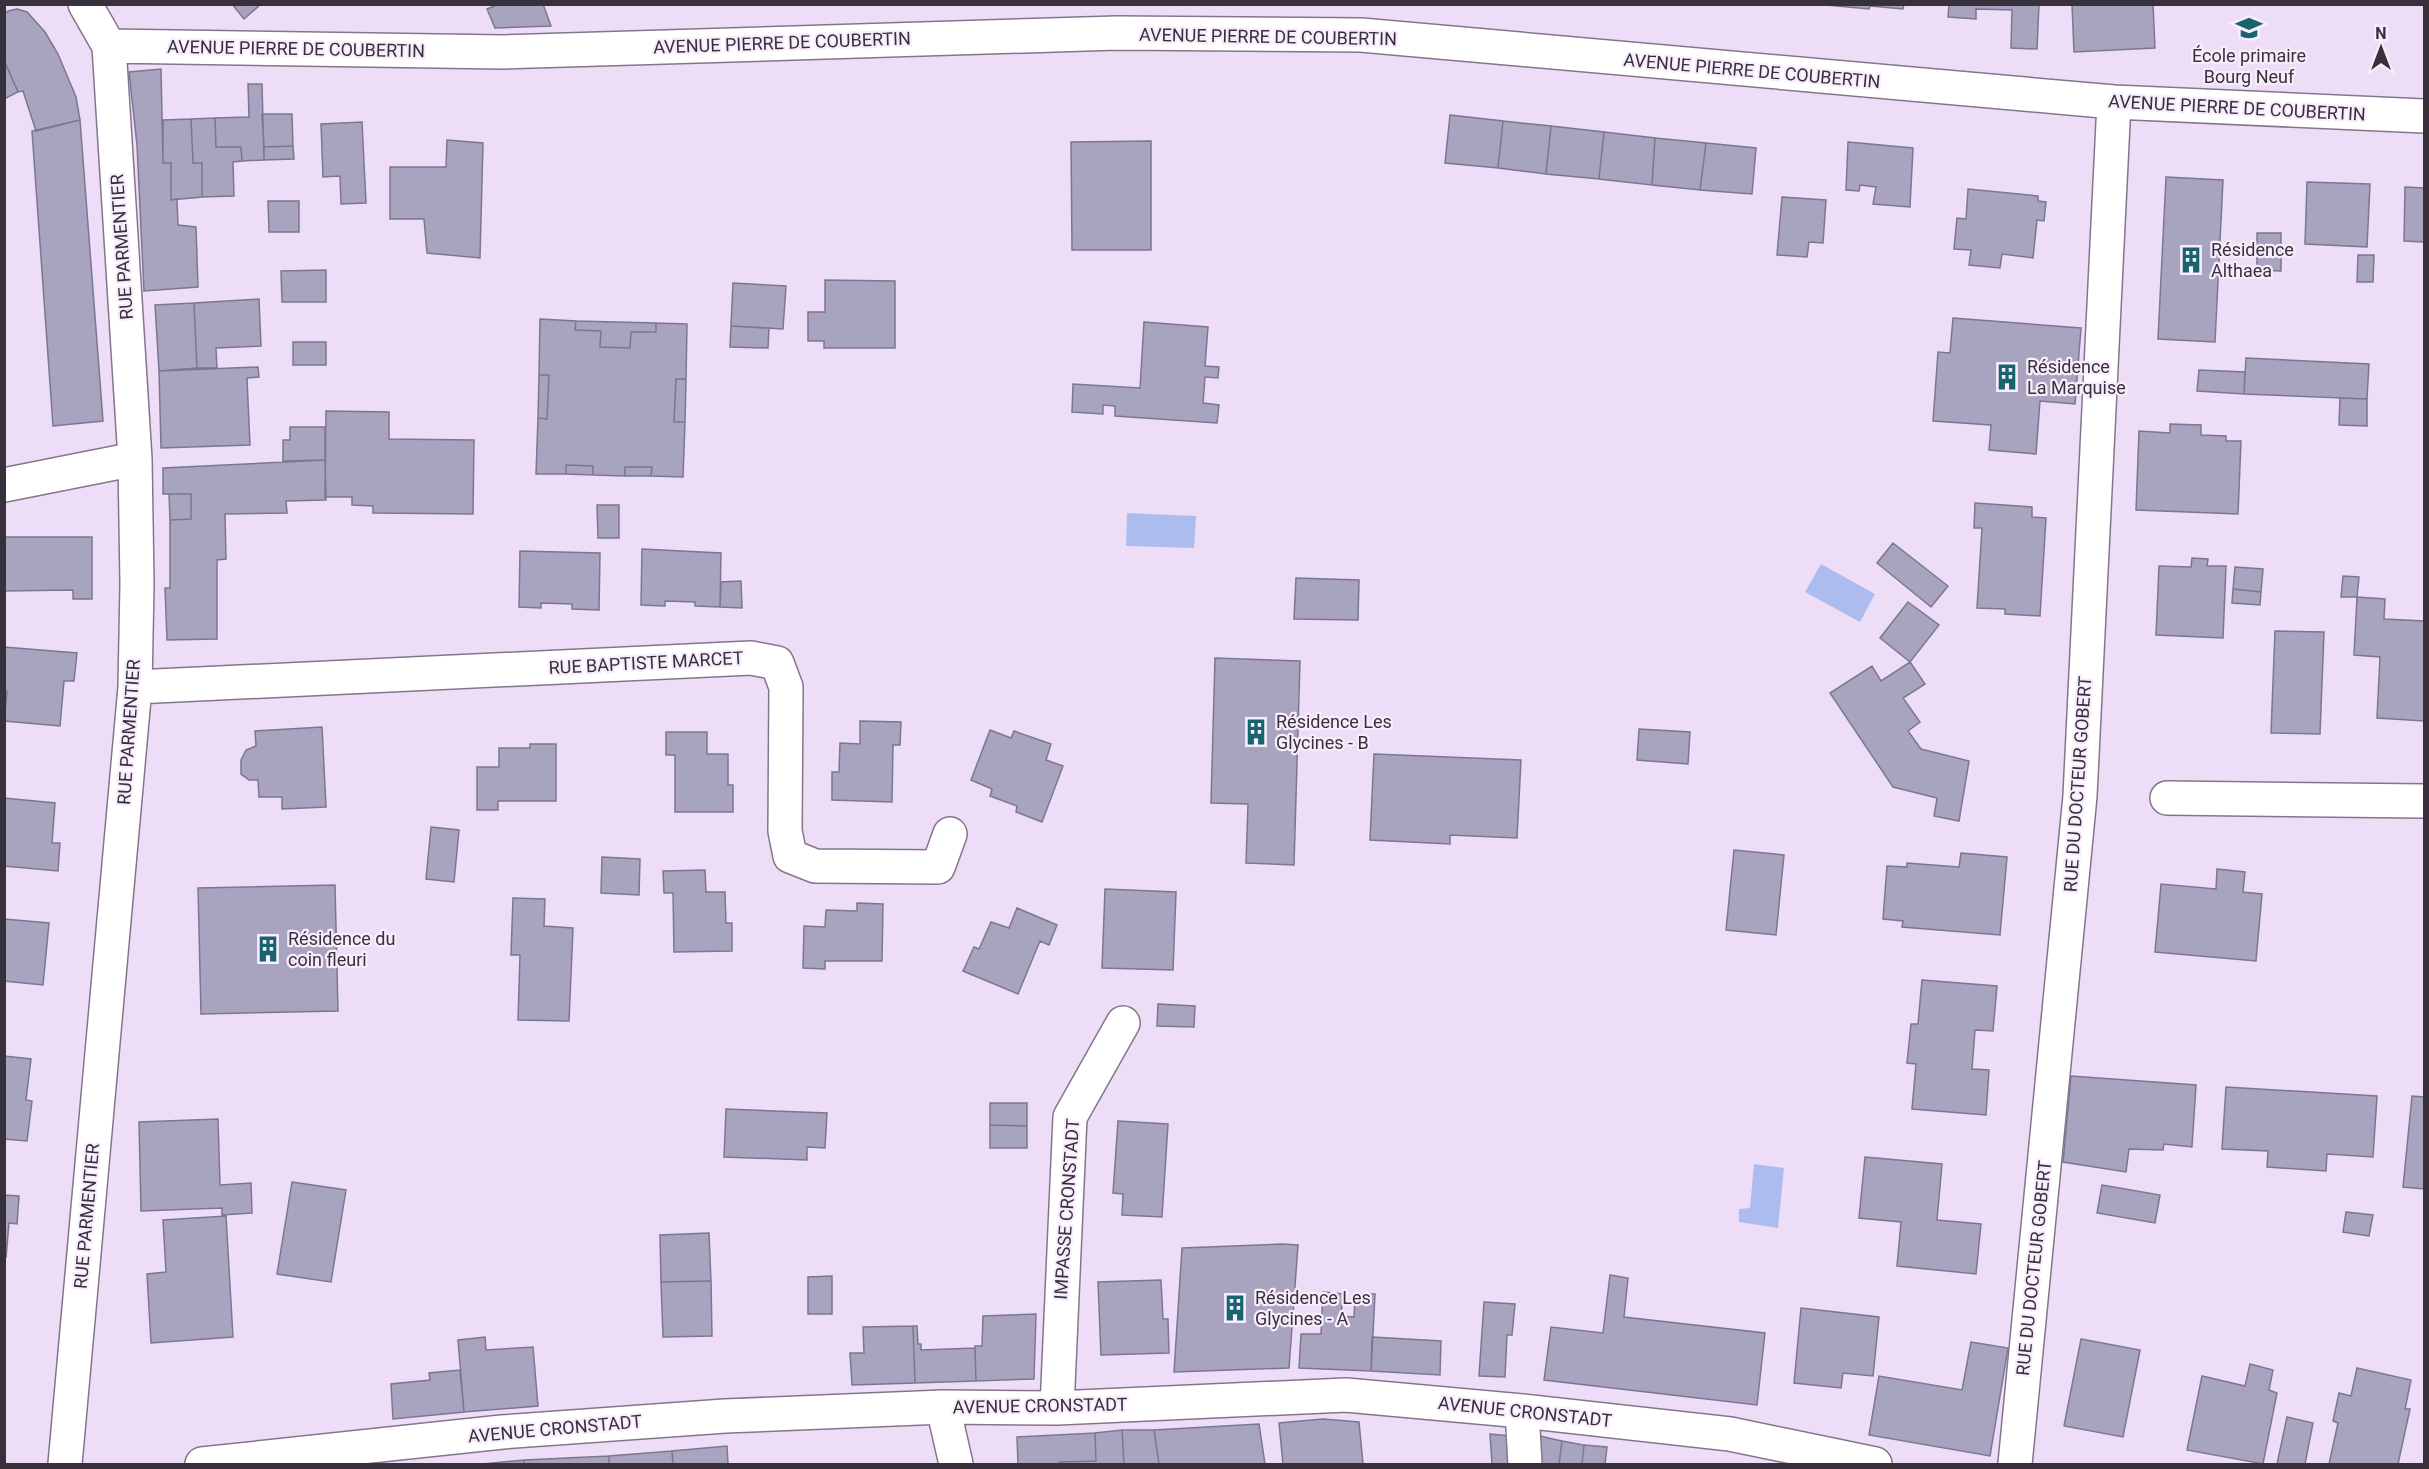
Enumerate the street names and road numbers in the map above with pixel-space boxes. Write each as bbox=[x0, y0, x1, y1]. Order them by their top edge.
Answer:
street label: AVENUE PIERRE DE COUBERTIN bbox=[1139, 24, 1397, 49]
street label: AVENUE PIERRE DE COUBERTIN bbox=[653, 28, 911, 57]
street label: AVENUE PIERRE DE COUBERTIN bbox=[167, 36, 425, 61]
street label: AVENUE PIERRE DE COUBERTIN bbox=[1623, 49, 1881, 92]
street label: AVENUE PIERRE DE COUBERTIN bbox=[2108, 90, 2366, 125]
street label: RUE PARMENTIER bbox=[106, 174, 137, 321]
street label: RUE BAPTISTE MARCET bbox=[548, 647, 744, 678]
street label: RUE PARMENTIER bbox=[113, 658, 144, 805]
street label: RUE DU DOCTEUR GOBERT bbox=[2059, 675, 2096, 893]
street label: IMPASSE CRONSTADT bbox=[1050, 1118, 1083, 1300]
street label: RUE PARMENTIER bbox=[70, 1142, 103, 1290]
street label: RUE DU DOCTEUR GOBERT bbox=[2012, 1159, 2055, 1377]
street label: AVENUE CRONSTADT bbox=[1437, 1392, 1613, 1431]
street label: AVENUE CRONSTADT bbox=[952, 1393, 1128, 1418]
street label: AVENUE CRONSTADT bbox=[467, 1410, 643, 1447]

